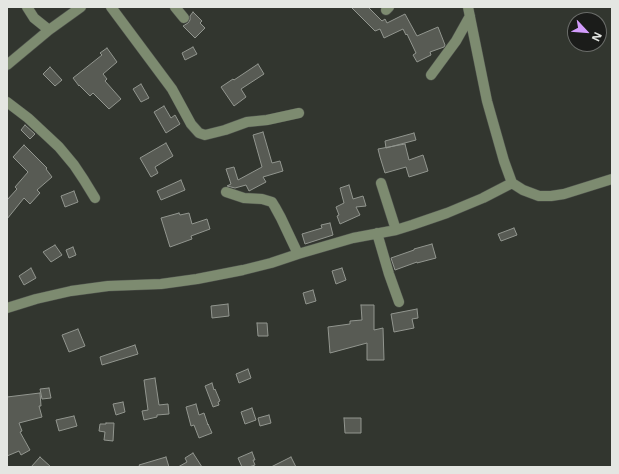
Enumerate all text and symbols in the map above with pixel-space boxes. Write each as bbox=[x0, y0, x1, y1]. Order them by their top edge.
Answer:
north arrow bbox=[567, 12, 607, 52]
text: N bbox=[589, 30, 606, 44]

